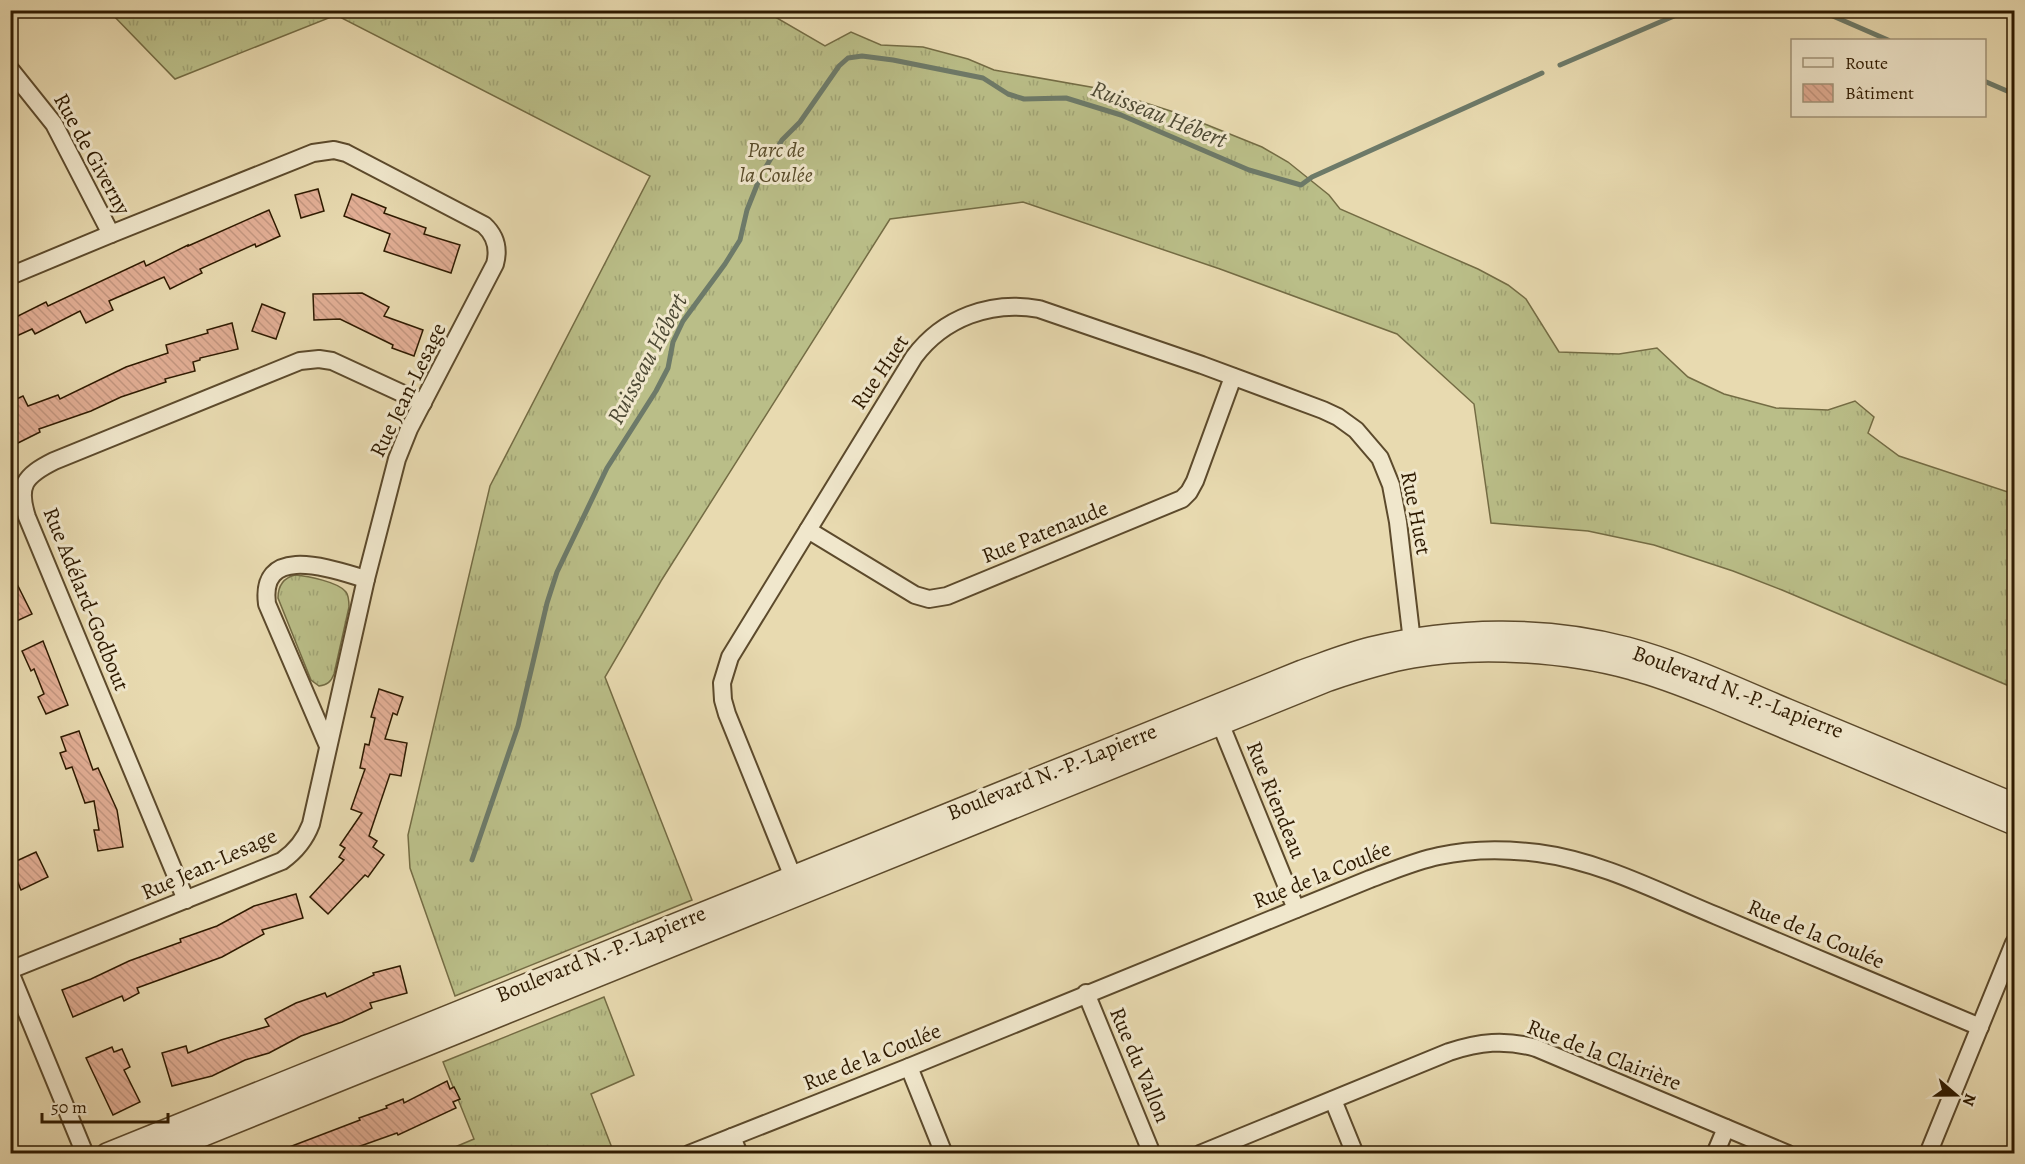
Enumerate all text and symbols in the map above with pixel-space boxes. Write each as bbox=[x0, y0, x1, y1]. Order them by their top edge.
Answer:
legend bbox=[1791, 39, 1986, 117]
text: Route bbox=[1845, 51, 1888, 75]
water label: Ruisseau Hébert bbox=[1087, 72, 1232, 156]
text: Bâtiment bbox=[1845, 81, 1914, 105]
street label: Rue de Giverny bbox=[46, 88, 138, 220]
park label: Parc de la Coulée bbox=[739, 135, 813, 190]
water label: Ruisseau Hébert bbox=[599, 287, 695, 430]
street label: Rue Jean-Lesage bbox=[363, 318, 453, 462]
street label: Rue Huet bbox=[844, 329, 916, 415]
street label: Rue Huet bbox=[1393, 469, 1439, 557]
street label: Rue Patenaude bbox=[977, 493, 1113, 571]
street label: Rue Adélard-Godbout bbox=[35, 503, 137, 695]
street label: Boulevard N.-P.-Lapierre bbox=[1628, 638, 1848, 746]
street label: Boulevard N.-P.-Lapierre bbox=[943, 716, 1161, 828]
street label: Rue Riendeau bbox=[1239, 737, 1313, 863]
street label: Rue Jean-Lesage bbox=[136, 821, 282, 907]
street label: Rue de la Coulée bbox=[1249, 834, 1395, 916]
street label: Rue de la Coulée bbox=[1743, 892, 1889, 976]
street label: Boulevard N.-P.-Lapierre bbox=[492, 898, 710, 1010]
street label: Rue du Vallon bbox=[1102, 1003, 1178, 1127]
street label: Rue de la Clairière bbox=[1523, 1012, 1685, 1098]
street label: Rue de la Coulée bbox=[799, 1016, 945, 1098]
north arrow bbox=[1926, 1065, 1986, 1125]
scale bar bbox=[42, 1086, 168, 1124]
text: N bbox=[1957, 1091, 1981, 1109]
text: 50 m bbox=[51, 1095, 87, 1119]

